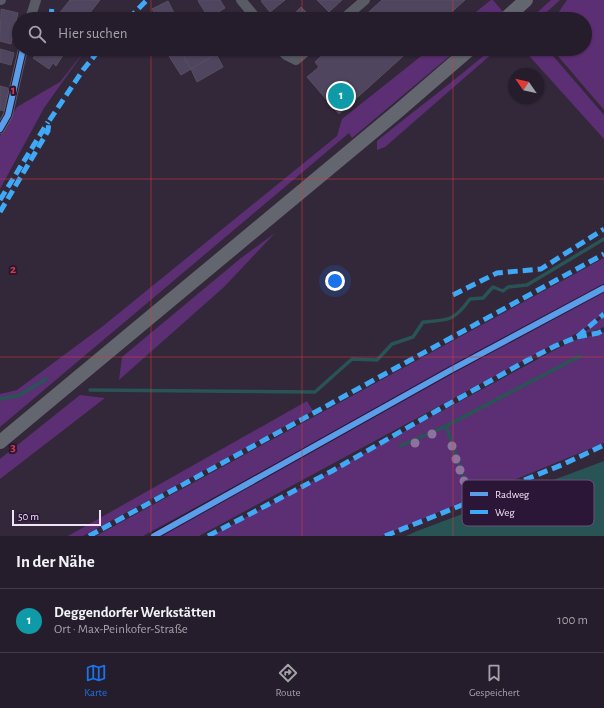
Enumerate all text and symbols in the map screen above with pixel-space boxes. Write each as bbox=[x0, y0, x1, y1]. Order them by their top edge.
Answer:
search box bbox=[12, 12, 592, 56]
icon: search bbox=[26, 23, 48, 45]
text: Hier suchen bbox=[58, 26, 128, 41]
north arrow bbox=[508, 68, 544, 104]
pin: 1 bbox=[328, 81, 354, 111]
text: 1 bbox=[11, 84, 15, 97]
text: 2 bbox=[10, 263, 16, 276]
your location bbox=[325, 271, 345, 291]
text: 3 bbox=[10, 441, 16, 454]
legend bbox=[462, 480, 594, 526]
text: Radweg bbox=[495, 489, 530, 500]
text: Weg bbox=[495, 507, 515, 518]
scale bar bbox=[12, 508, 101, 527]
text: 50 m bbox=[18, 511, 39, 522]
text: In der Nähe bbox=[16, 553, 95, 570]
text: Deggendorfer Werkstätten bbox=[54, 605, 216, 620]
text: 1 bbox=[27, 614, 31, 627]
text: 100 m bbox=[557, 614, 588, 627]
text: Ort · Max-Peinkofer-Straße bbox=[54, 623, 188, 636]
tab: Karte bbox=[84, 662, 107, 699]
tab: Route bbox=[275, 662, 301, 699]
tab: Gespeichert bbox=[469, 662, 520, 699]

